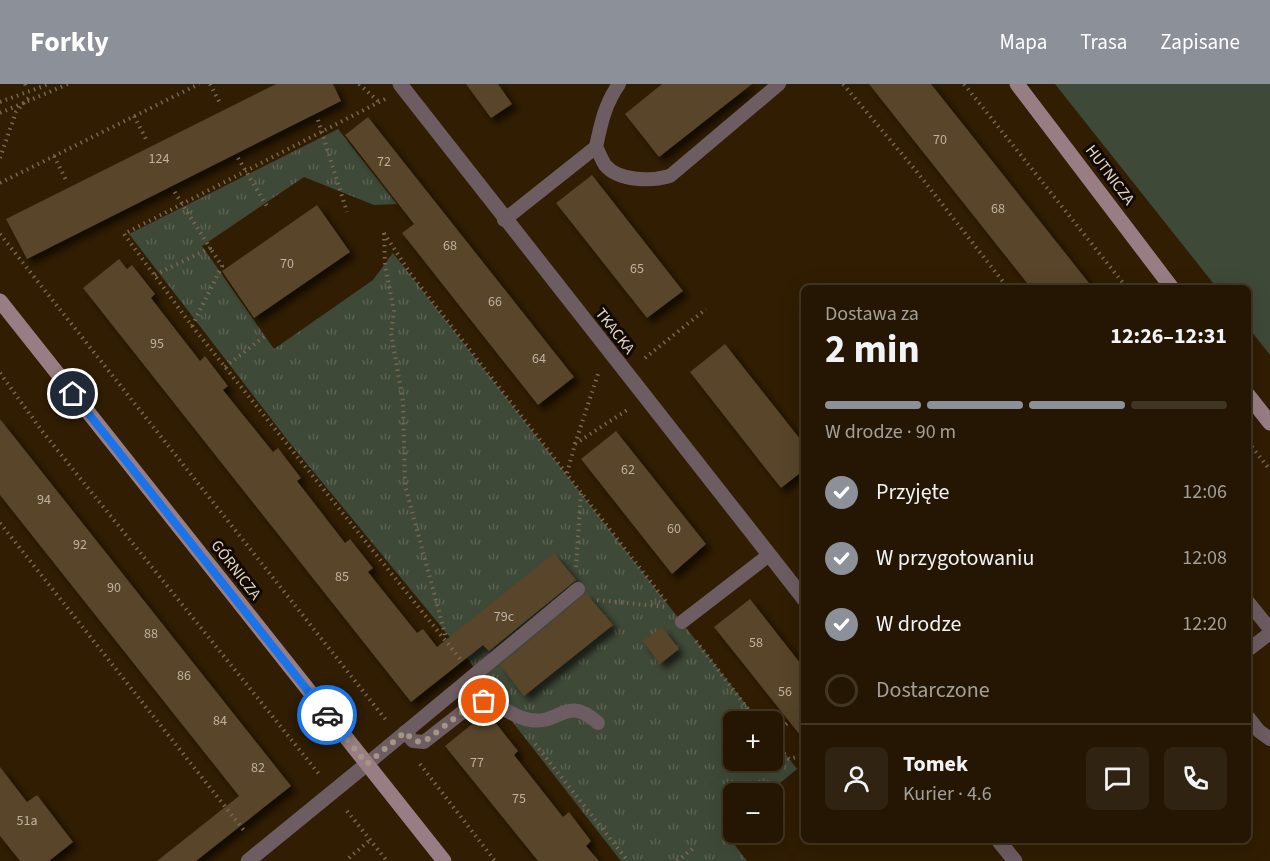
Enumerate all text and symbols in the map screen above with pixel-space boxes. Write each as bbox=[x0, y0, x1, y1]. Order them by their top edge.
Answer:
text: Forkly bbox=[30, 22, 109, 62]
text: Mapa bbox=[999, 27, 1047, 57]
text: Trasa bbox=[1080, 27, 1127, 57]
text: Zapisane bbox=[1160, 27, 1240, 57]
house number: 70 bbox=[933, 130, 947, 150]
street label: HUTNICZA bbox=[1080, 140, 1140, 210]
house number: 124 bbox=[149, 149, 169, 169]
house number: 72 bbox=[377, 152, 391, 172]
house number: 68 bbox=[991, 199, 1005, 219]
house number: 68 bbox=[443, 236, 457, 256]
house number: 70 bbox=[280, 254, 294, 274]
house number: 65 bbox=[630, 259, 644, 279]
house number: 66 bbox=[488, 292, 502, 312]
text: Dostawa za bbox=[825, 300, 919, 328]
street label: TKACKA bbox=[590, 303, 640, 359]
text: 12:26–12:31 bbox=[1110, 320, 1227, 352]
text: 2 min bbox=[825, 322, 920, 378]
house number: 95 bbox=[150, 334, 164, 354]
house number: 64 bbox=[532, 349, 546, 369]
pin bbox=[47, 368, 98, 419]
icon: home bbox=[56, 377, 89, 410]
text: W drodze · 90 m bbox=[825, 418, 956, 446]
house number: 62 bbox=[621, 460, 635, 480]
icon: check bbox=[825, 476, 858, 509]
text: Przyjęte bbox=[876, 476, 950, 508]
text: 12:06 bbox=[1182, 478, 1227, 506]
house number: 94 bbox=[37, 490, 51, 510]
house number: 60 bbox=[667, 519, 681, 539]
house number: 92 bbox=[73, 535, 87, 555]
street label: GÓRNICZA bbox=[206, 536, 267, 605]
icon: check bbox=[825, 542, 858, 575]
text: W przygotowaniu bbox=[876, 542, 1034, 574]
text: 12:08 bbox=[1182, 544, 1227, 572]
house number: 85 bbox=[335, 567, 349, 587]
house number: 90 bbox=[107, 578, 121, 598]
house number: 79c bbox=[494, 607, 515, 627]
icon: check bbox=[825, 608, 858, 641]
text: W drodze bbox=[876, 608, 962, 640]
text: 12:20 bbox=[1182, 610, 1227, 638]
house number: 88 bbox=[144, 624, 158, 644]
house number: 58 bbox=[749, 633, 763, 653]
house number: 86 bbox=[177, 666, 191, 686]
text: Dostarczone bbox=[876, 674, 990, 706]
pin bbox=[458, 675, 509, 726]
house number: 56 bbox=[778, 682, 792, 702]
icon: bag bbox=[467, 684, 500, 717]
courier bbox=[297, 685, 357, 745]
icon: car bbox=[311, 699, 344, 732]
house number: 84 bbox=[213, 711, 227, 731]
map controls bbox=[723, 711, 783, 843]
button: + bbox=[723, 711, 783, 771]
button: person bbox=[825, 747, 888, 810]
button: chat bbox=[1086, 747, 1149, 810]
button: phone bbox=[1164, 747, 1227, 810]
text: Tomek bbox=[903, 748, 968, 780]
house number: 77 bbox=[470, 753, 484, 773]
house number: 82 bbox=[251, 758, 265, 778]
text: Kurier · 4.6 bbox=[903, 780, 992, 808]
button: − bbox=[723, 783, 783, 843]
house number: 75 bbox=[512, 789, 526, 809]
house number: 51a bbox=[17, 811, 37, 831]

